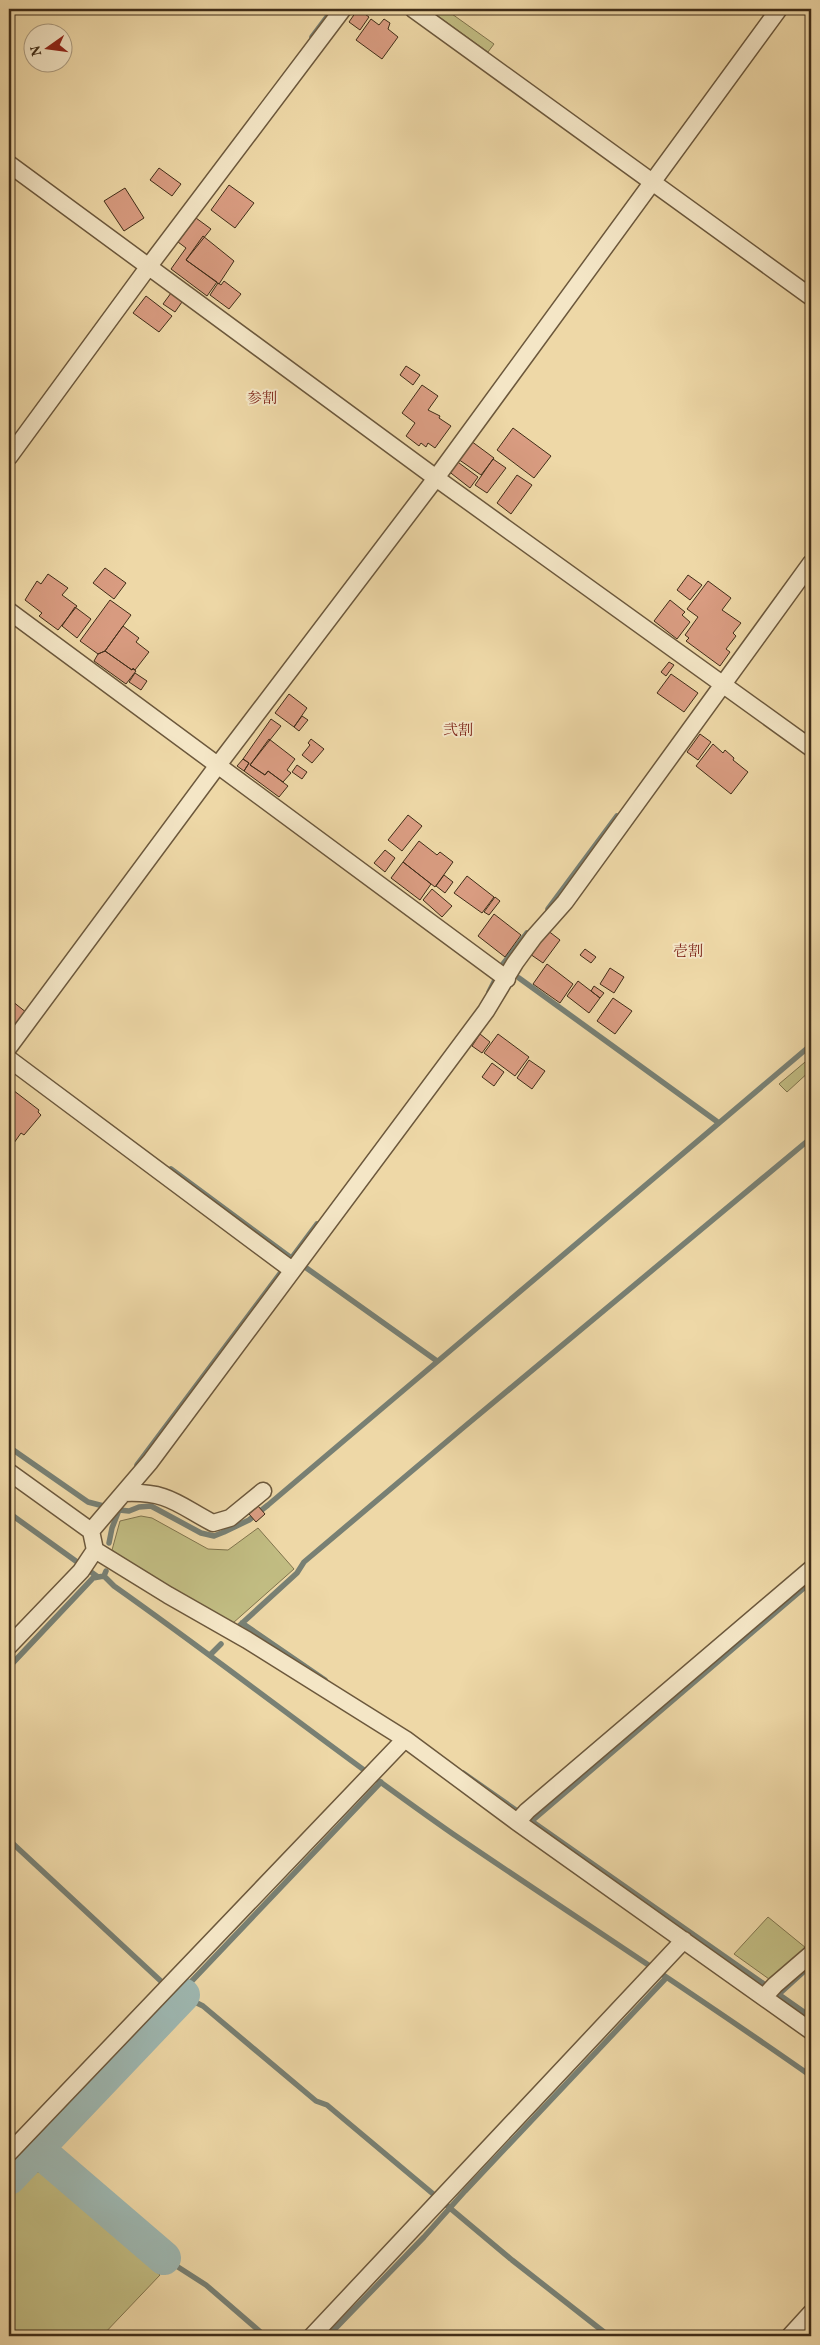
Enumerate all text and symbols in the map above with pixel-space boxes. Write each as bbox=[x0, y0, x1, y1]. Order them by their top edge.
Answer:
north arrow bbox=[22, 22, 72, 72]
text: N bbox=[26, 44, 47, 58]
district label: 参割 bbox=[247, 389, 277, 410]
district label: 弐割 bbox=[443, 721, 473, 742]
district label: 壱割 bbox=[673, 942, 703, 963]

